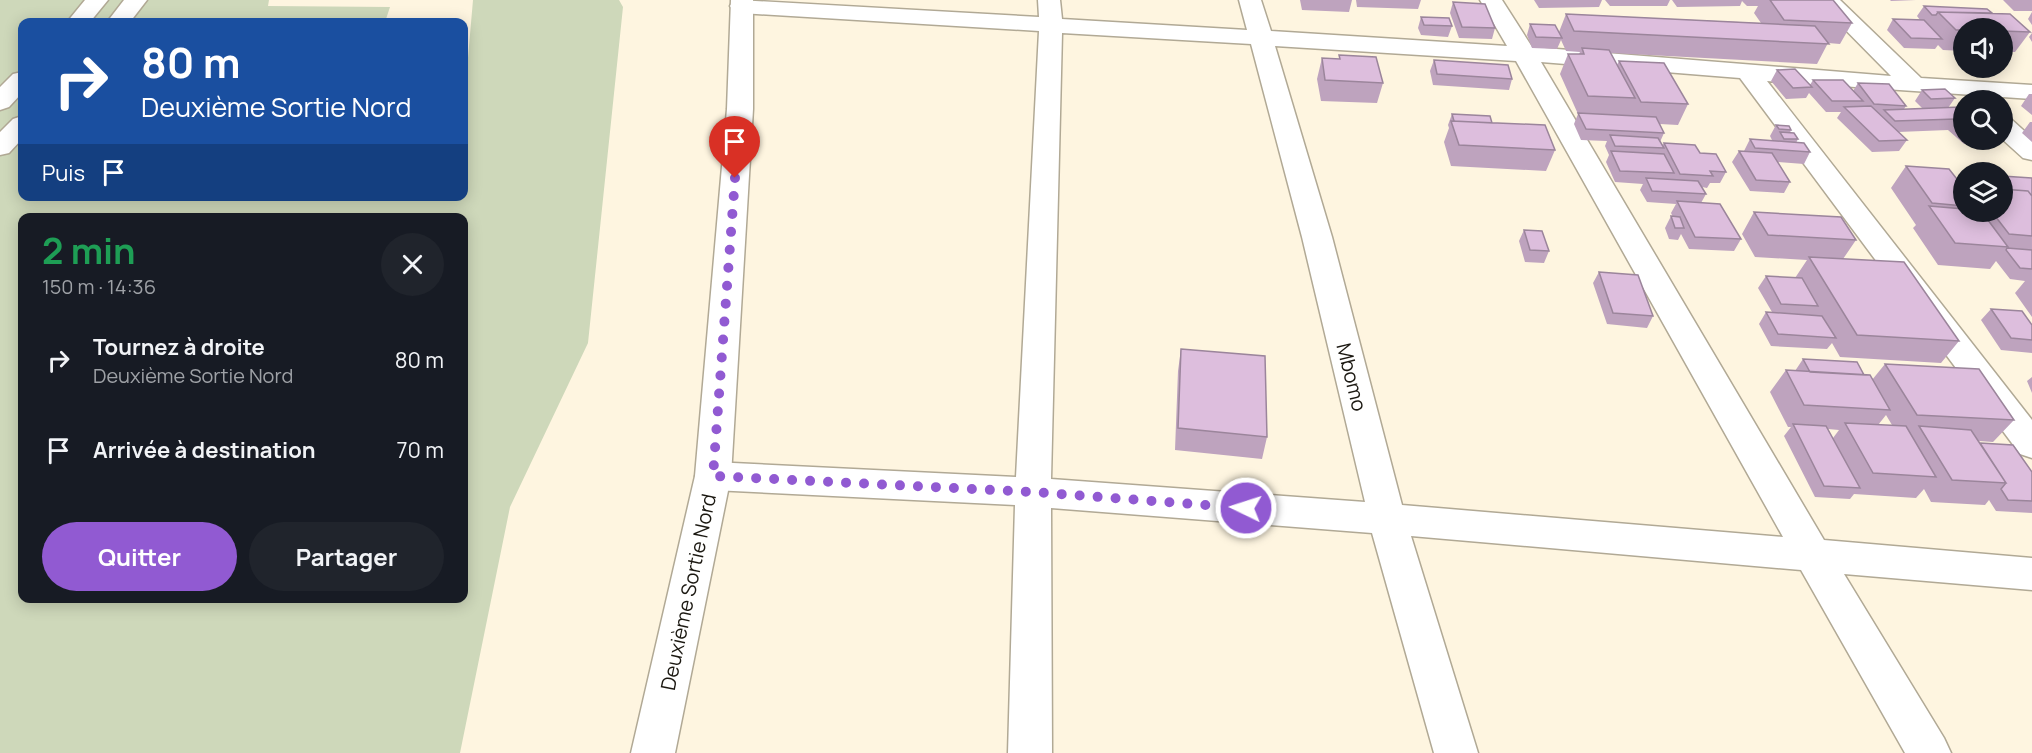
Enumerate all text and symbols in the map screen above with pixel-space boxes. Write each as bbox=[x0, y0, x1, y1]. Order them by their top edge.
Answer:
map controls bbox=[1953, 18, 2013, 222]
button: sound bbox=[1953, 18, 2013, 78]
text: 80 m bbox=[141, 33, 241, 91]
icon: right bbox=[42, 42, 120, 120]
text: Deuxième Sortie Nord bbox=[141, 88, 411, 125]
button: search bbox=[1953, 90, 2013, 150]
pin bbox=[709, 116, 760, 178]
icon: arrive bbox=[718, 125, 751, 158]
icon: arrive bbox=[97, 156, 130, 189]
text: Puis bbox=[42, 158, 85, 188]
button: layers bbox=[1953, 162, 2013, 222]
text: 2 min bbox=[42, 226, 136, 275]
button: close bbox=[381, 233, 444, 296]
text: 150 m · 14:36 bbox=[42, 273, 156, 300]
text: Tournez à droite bbox=[93, 332, 265, 362]
street label: Mbomo bbox=[1331, 340, 1374, 414]
icon: right bbox=[42, 344, 75, 377]
text: 80 m bbox=[395, 345, 444, 375]
text: Deuxième Sortie Nord bbox=[93, 362, 293, 389]
icon: arrive bbox=[42, 434, 75, 467]
text: Arrivée à destination bbox=[93, 435, 316, 465]
text: 70 m bbox=[396, 435, 444, 465]
position arrow bbox=[1214, 476, 1278, 540]
street label: Deuxième Sortie Nord bbox=[654, 491, 722, 693]
button: Quitter bbox=[42, 522, 237, 591]
button: Partager bbox=[249, 522, 444, 591]

